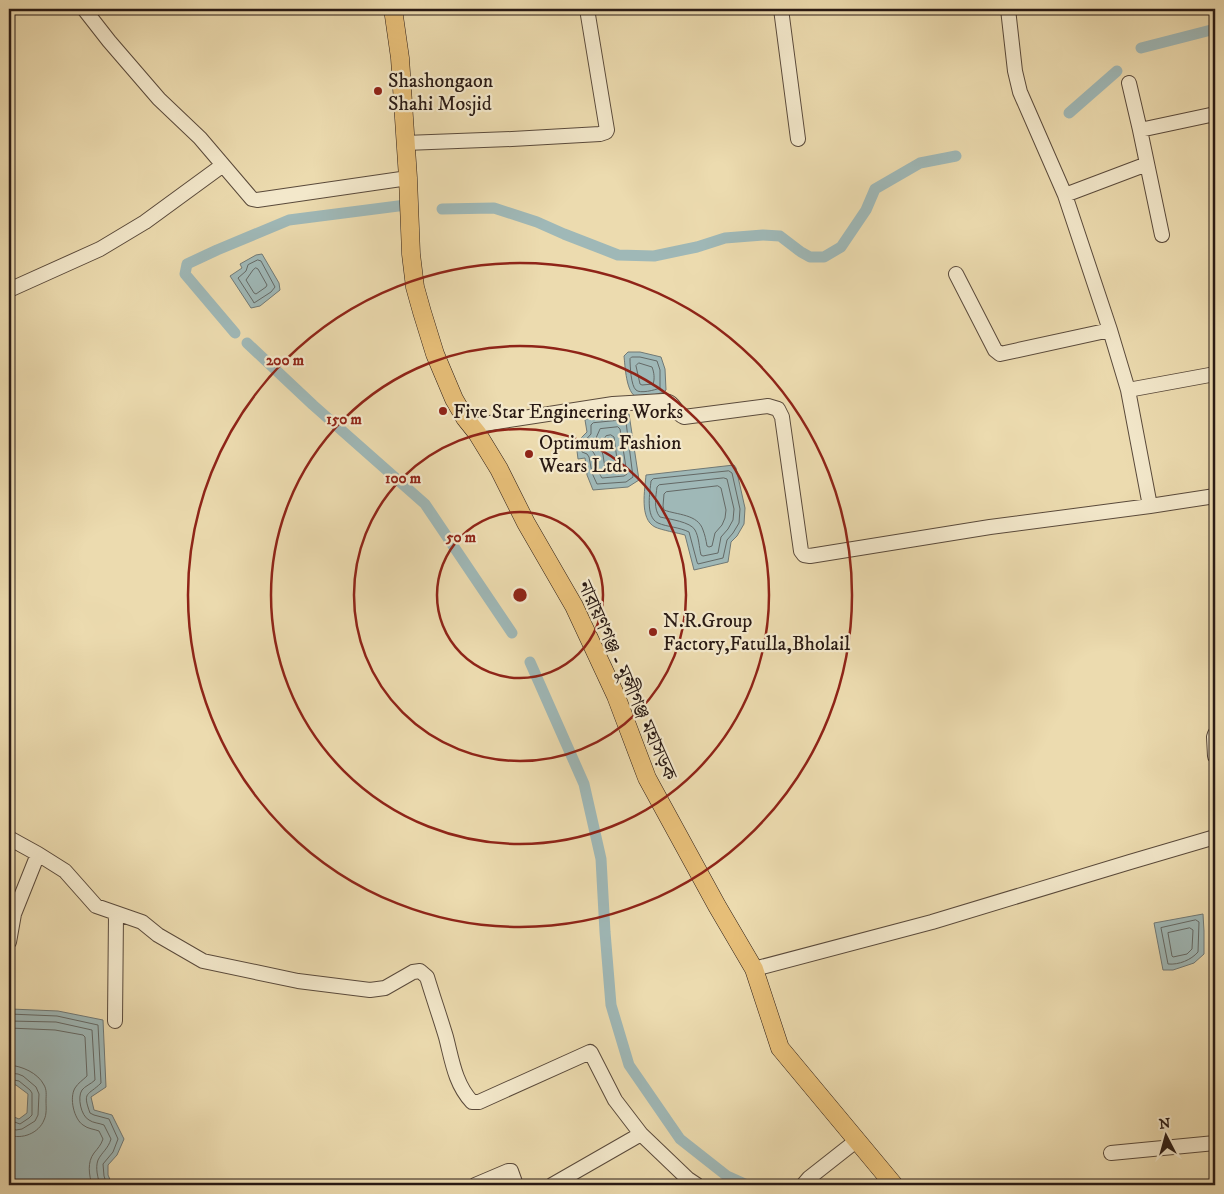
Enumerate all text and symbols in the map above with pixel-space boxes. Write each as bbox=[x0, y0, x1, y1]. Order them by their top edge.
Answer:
place label: Shashongaon Shahi Mosjid bbox=[388, 69, 494, 117]
marker: Shashongaon Shahi Mosjid bbox=[372, 85, 384, 97]
text: 200 m bbox=[266, 351, 305, 370]
place label: Five Star Engineering Works bbox=[453, 400, 684, 425]
marker: Five Star Engineering Works bbox=[437, 405, 449, 417]
text: 150 m bbox=[326, 410, 362, 429]
place label: Optimum Fashion Wears Ltd. bbox=[538, 431, 682, 479]
marker: Optimum Fashion Wears Ltd. bbox=[523, 448, 535, 460]
text: 100 m bbox=[385, 469, 422, 488]
text: 50 m bbox=[445, 528, 477, 547]
street label: নারায়ণগঞ্জ - মুন্সীগঞ্জ মহাসড়ক bbox=[571, 576, 683, 785]
centre of rings bbox=[511, 586, 529, 604]
place label: N.R.Group Factory,Fatulla,Bholail bbox=[663, 609, 850, 657]
marker: N.R.Group Factory,Fatulla,Bholail bbox=[647, 626, 659, 638]
north arrow bbox=[1142, 1112, 1192, 1162]
text: N bbox=[1158, 1114, 1172, 1134]

